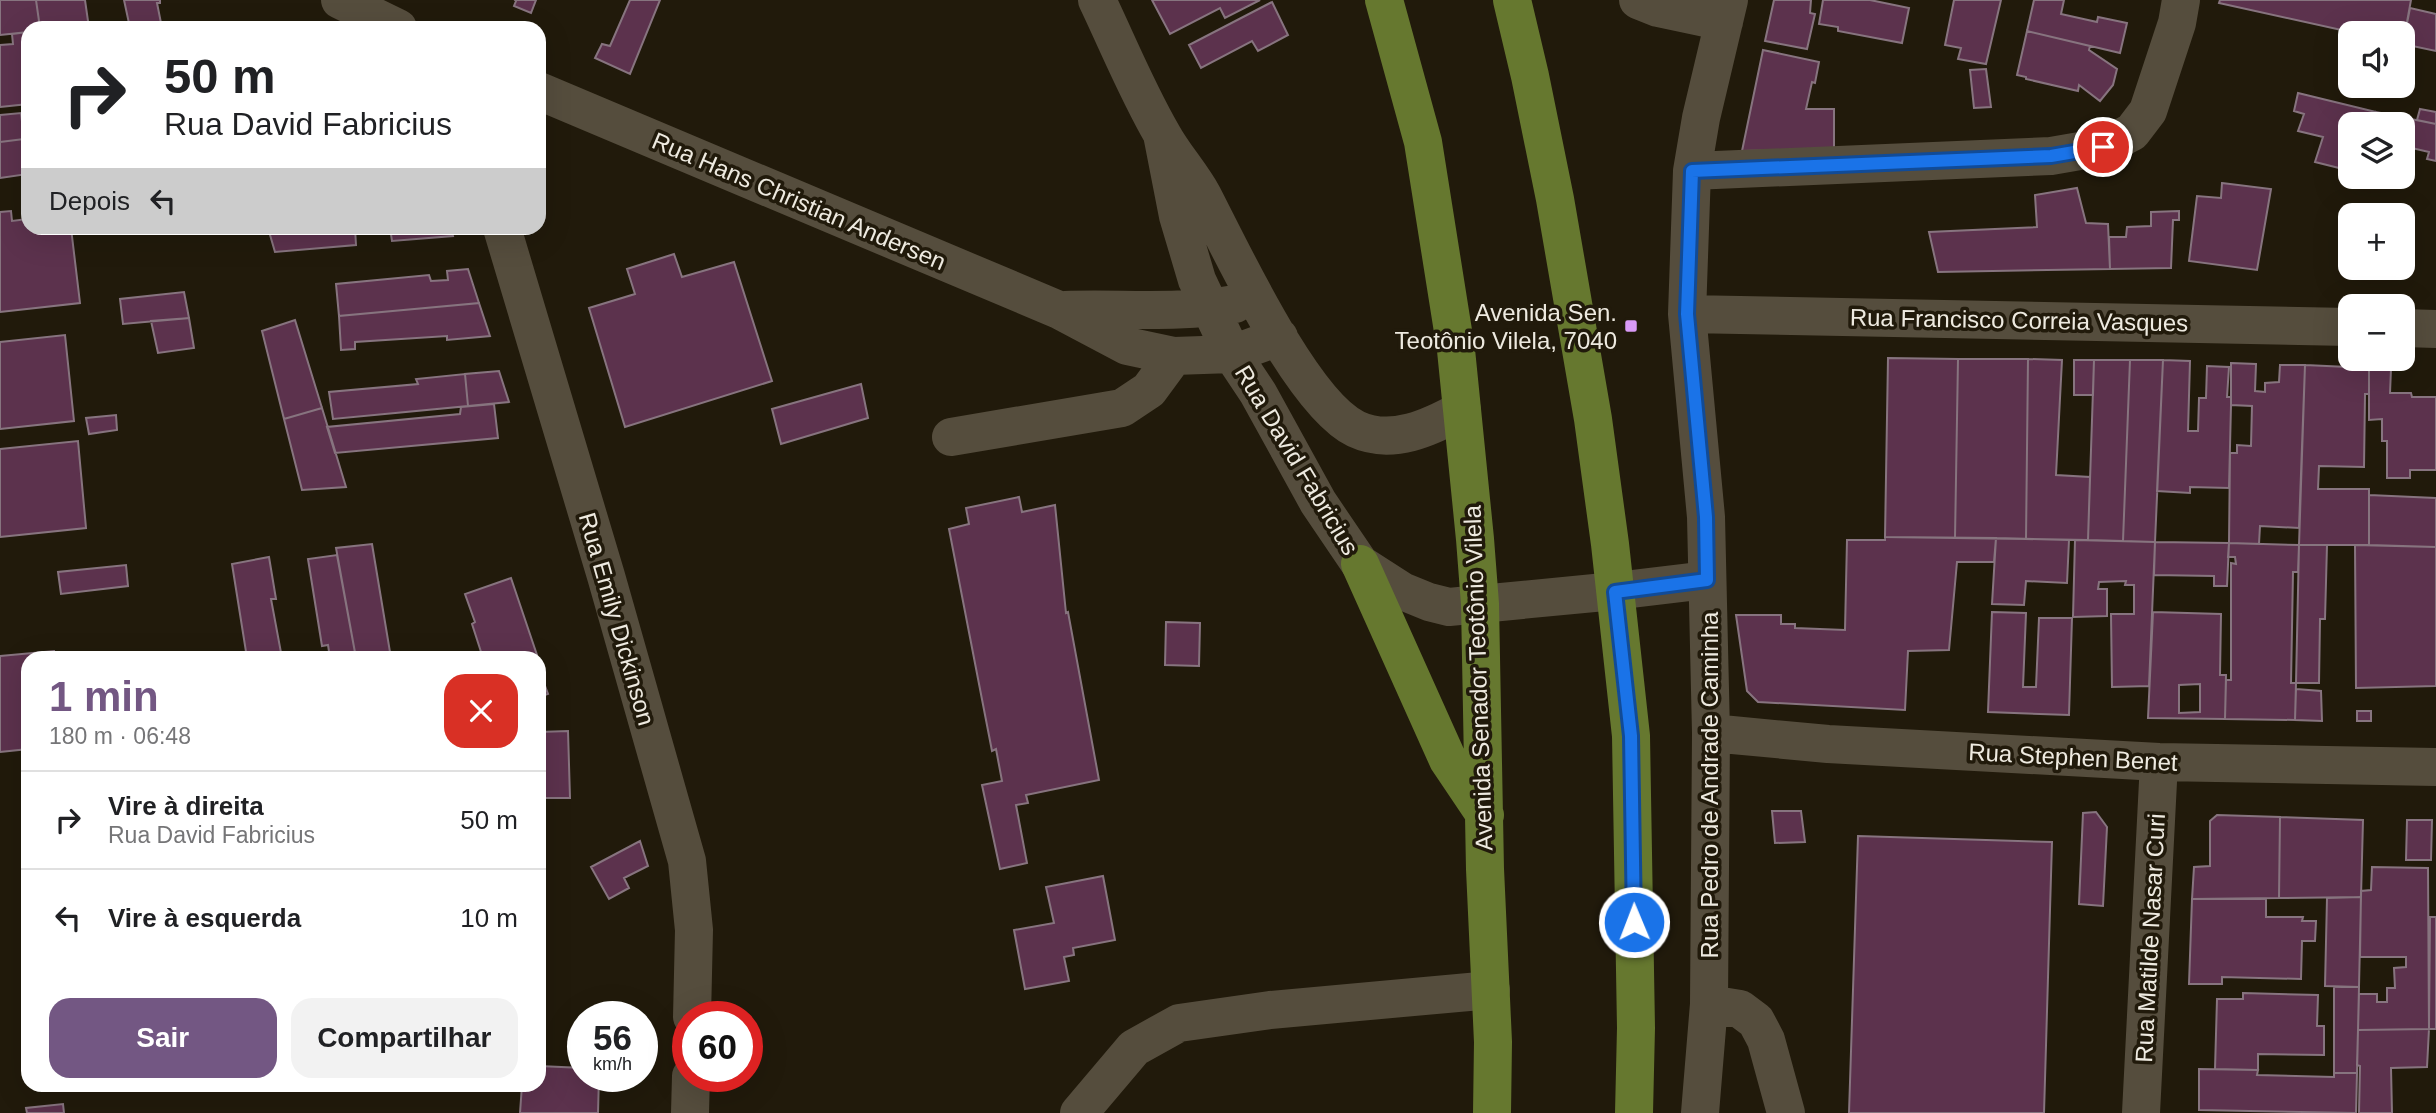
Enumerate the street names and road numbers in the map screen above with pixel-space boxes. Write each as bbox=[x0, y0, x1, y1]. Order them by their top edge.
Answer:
street label: Rua Hans Christian Andersen bbox=[648, 127, 950, 275]
street label: Rua Francisco Correia Vasques bbox=[1850, 304, 2188, 336]
street label: Rua David Fabricius bbox=[1230, 360, 1364, 560]
street label: Avenida Senador Teotônio Vilela bbox=[1458, 504, 1498, 851]
street label: Rua Emily Dickinson bbox=[574, 510, 660, 728]
street label: Rua Pedro de Andrade Caminha bbox=[1696, 611, 1723, 958]
street label: Rua Stephen Benet bbox=[1968, 738, 2179, 776]
street label: Rua Matilde Nasar Curi bbox=[2130, 813, 2170, 1063]

